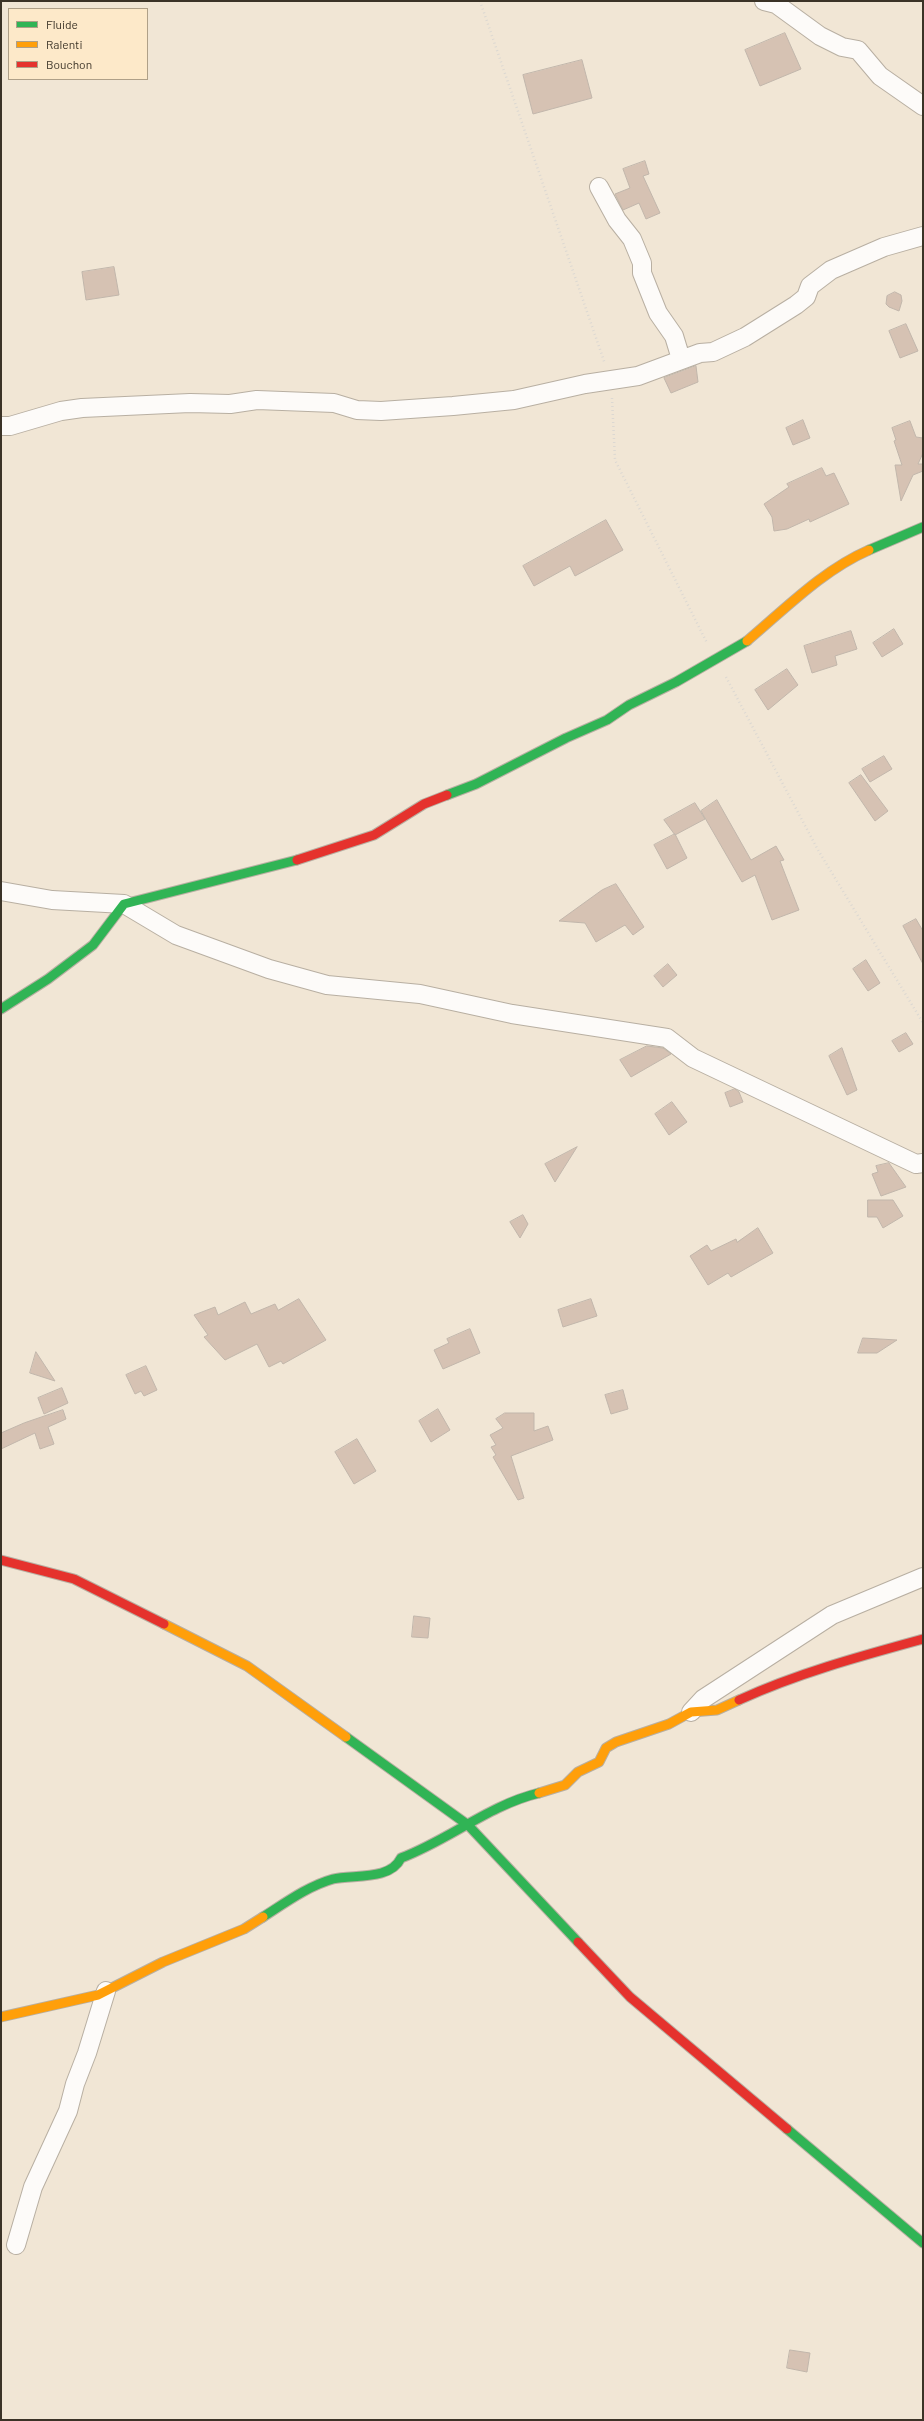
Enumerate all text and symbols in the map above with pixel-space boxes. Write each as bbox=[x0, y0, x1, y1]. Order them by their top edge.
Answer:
legend bbox=[8, 8, 148, 80]
text: Fluide bbox=[46, 17, 78, 31]
text: Ralenti bbox=[46, 37, 83, 51]
text: Bouchon bbox=[46, 57, 92, 71]

